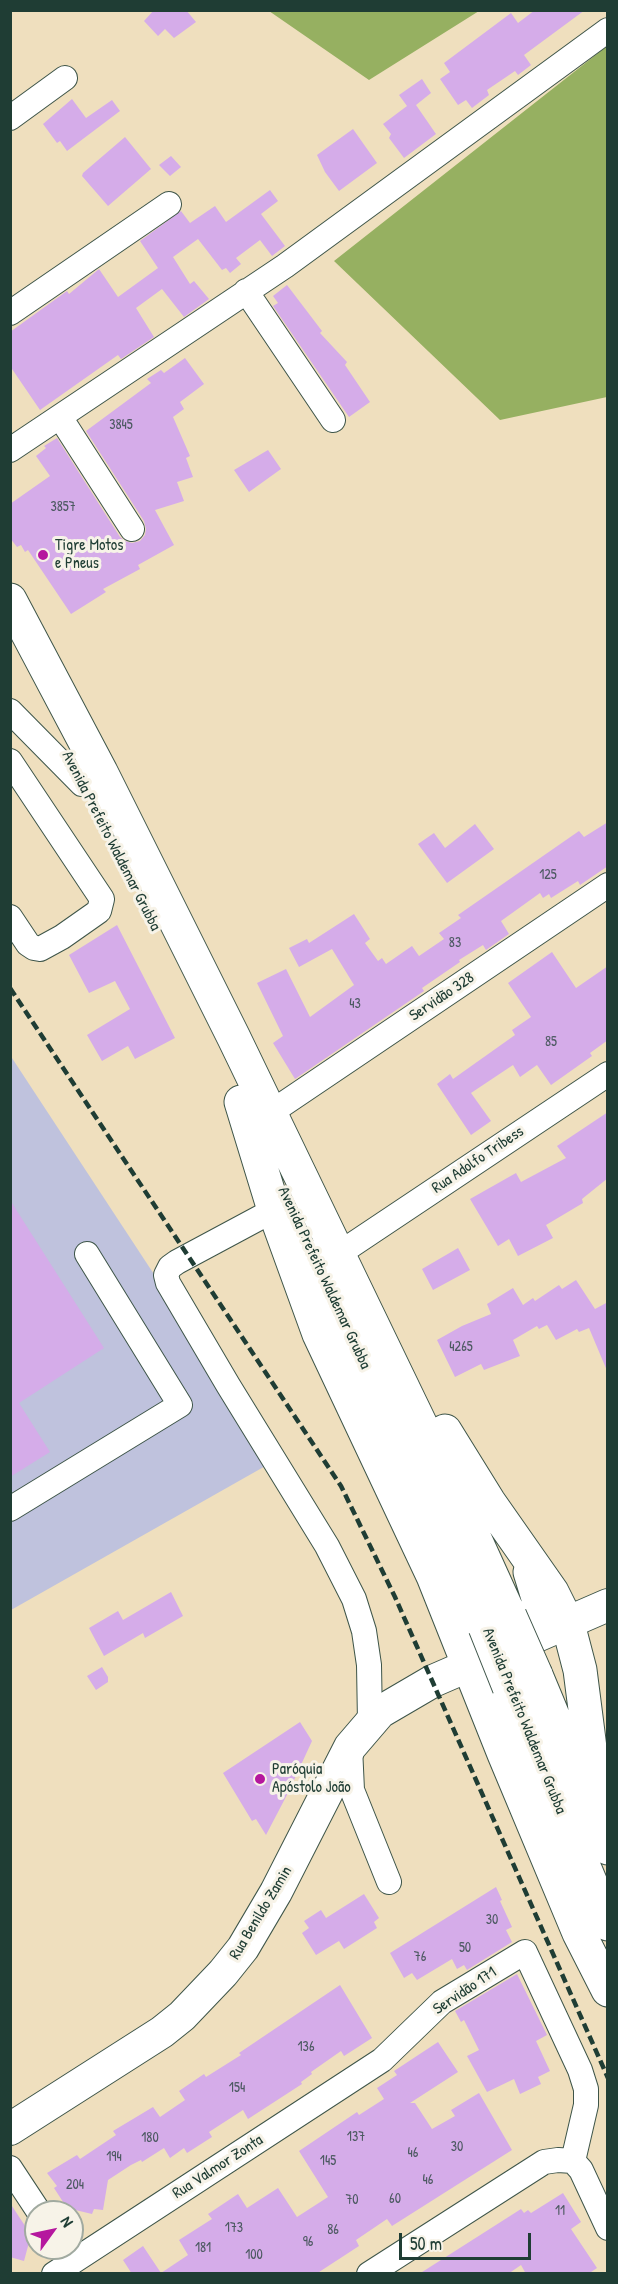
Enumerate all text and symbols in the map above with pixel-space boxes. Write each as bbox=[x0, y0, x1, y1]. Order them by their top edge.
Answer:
house number: 3845 bbox=[109, 417, 133, 433]
house number: 3857 bbox=[50, 499, 76, 515]
place label: Tigre Motos e Pneus bbox=[55, 536, 123, 574]
marker: Tigre Motos e Pneus bbox=[36, 548, 50, 562]
street label: Avenida Prefeito Waldemar Grubba bbox=[57, 748, 165, 934]
house number: 125 bbox=[539, 867, 557, 883]
house number: 83 bbox=[449, 935, 461, 951]
street label: Servidão 328 bbox=[406, 968, 478, 1026]
house number: 43 bbox=[349, 996, 361, 1012]
house number: 85 bbox=[545, 1034, 557, 1050]
street label: Rua Adolfo Tribess bbox=[428, 1122, 528, 1198]
street label: Avenida Prefeito Waldemar Grubba bbox=[273, 1184, 375, 1372]
house number: 4265 bbox=[449, 1339, 473, 1355]
street label: Avenida Prefeito Waldemar Grubba bbox=[478, 1625, 570, 1817]
place label: Paróquia Apóstolo João bbox=[272, 1760, 351, 1798]
marker: Paróquia Apóstolo João bbox=[253, 1772, 267, 1786]
street label: Rua Benildo Zamin bbox=[226, 1863, 296, 1963]
house number: 30 bbox=[486, 1912, 498, 1928]
house number: 50 bbox=[459, 1940, 471, 1956]
house number: 76 bbox=[414, 1949, 426, 1965]
street label: Servidão 171 bbox=[430, 1963, 500, 2019]
house number: 136 bbox=[298, 2039, 314, 2055]
house number: 154 bbox=[229, 2080, 245, 2096]
house number: 137 bbox=[347, 2129, 365, 2145]
house number: 180 bbox=[141, 2130, 159, 2146]
street label: Rua Valmor Zonta bbox=[169, 2131, 267, 2203]
house number: 30 bbox=[451, 2139, 463, 2155]
house number: 46 bbox=[408, 2145, 418, 2161]
house number: 194 bbox=[106, 2149, 122, 2165]
house number: 145 bbox=[320, 2153, 336, 2169]
house number: 46 bbox=[423, 2172, 433, 2188]
house number: 204 bbox=[66, 2177, 84, 2193]
house number: 60 bbox=[389, 2191, 401, 2207]
house number: 70 bbox=[345, 2192, 359, 2208]
north arrow bbox=[24, 2200, 84, 2260]
house number: 11 bbox=[555, 2203, 565, 2219]
text: N bbox=[56, 2212, 79, 2231]
house number: 173 bbox=[225, 2220, 243, 2236]
scale bar bbox=[402, 2221, 534, 2259]
house number: 86 bbox=[327, 2222, 339, 2238]
text: 50 m bbox=[410, 2231, 442, 2256]
house number: 96 bbox=[303, 2234, 313, 2250]
house number: 181 bbox=[195, 2240, 211, 2256]
house number: 100 bbox=[245, 2247, 263, 2263]

